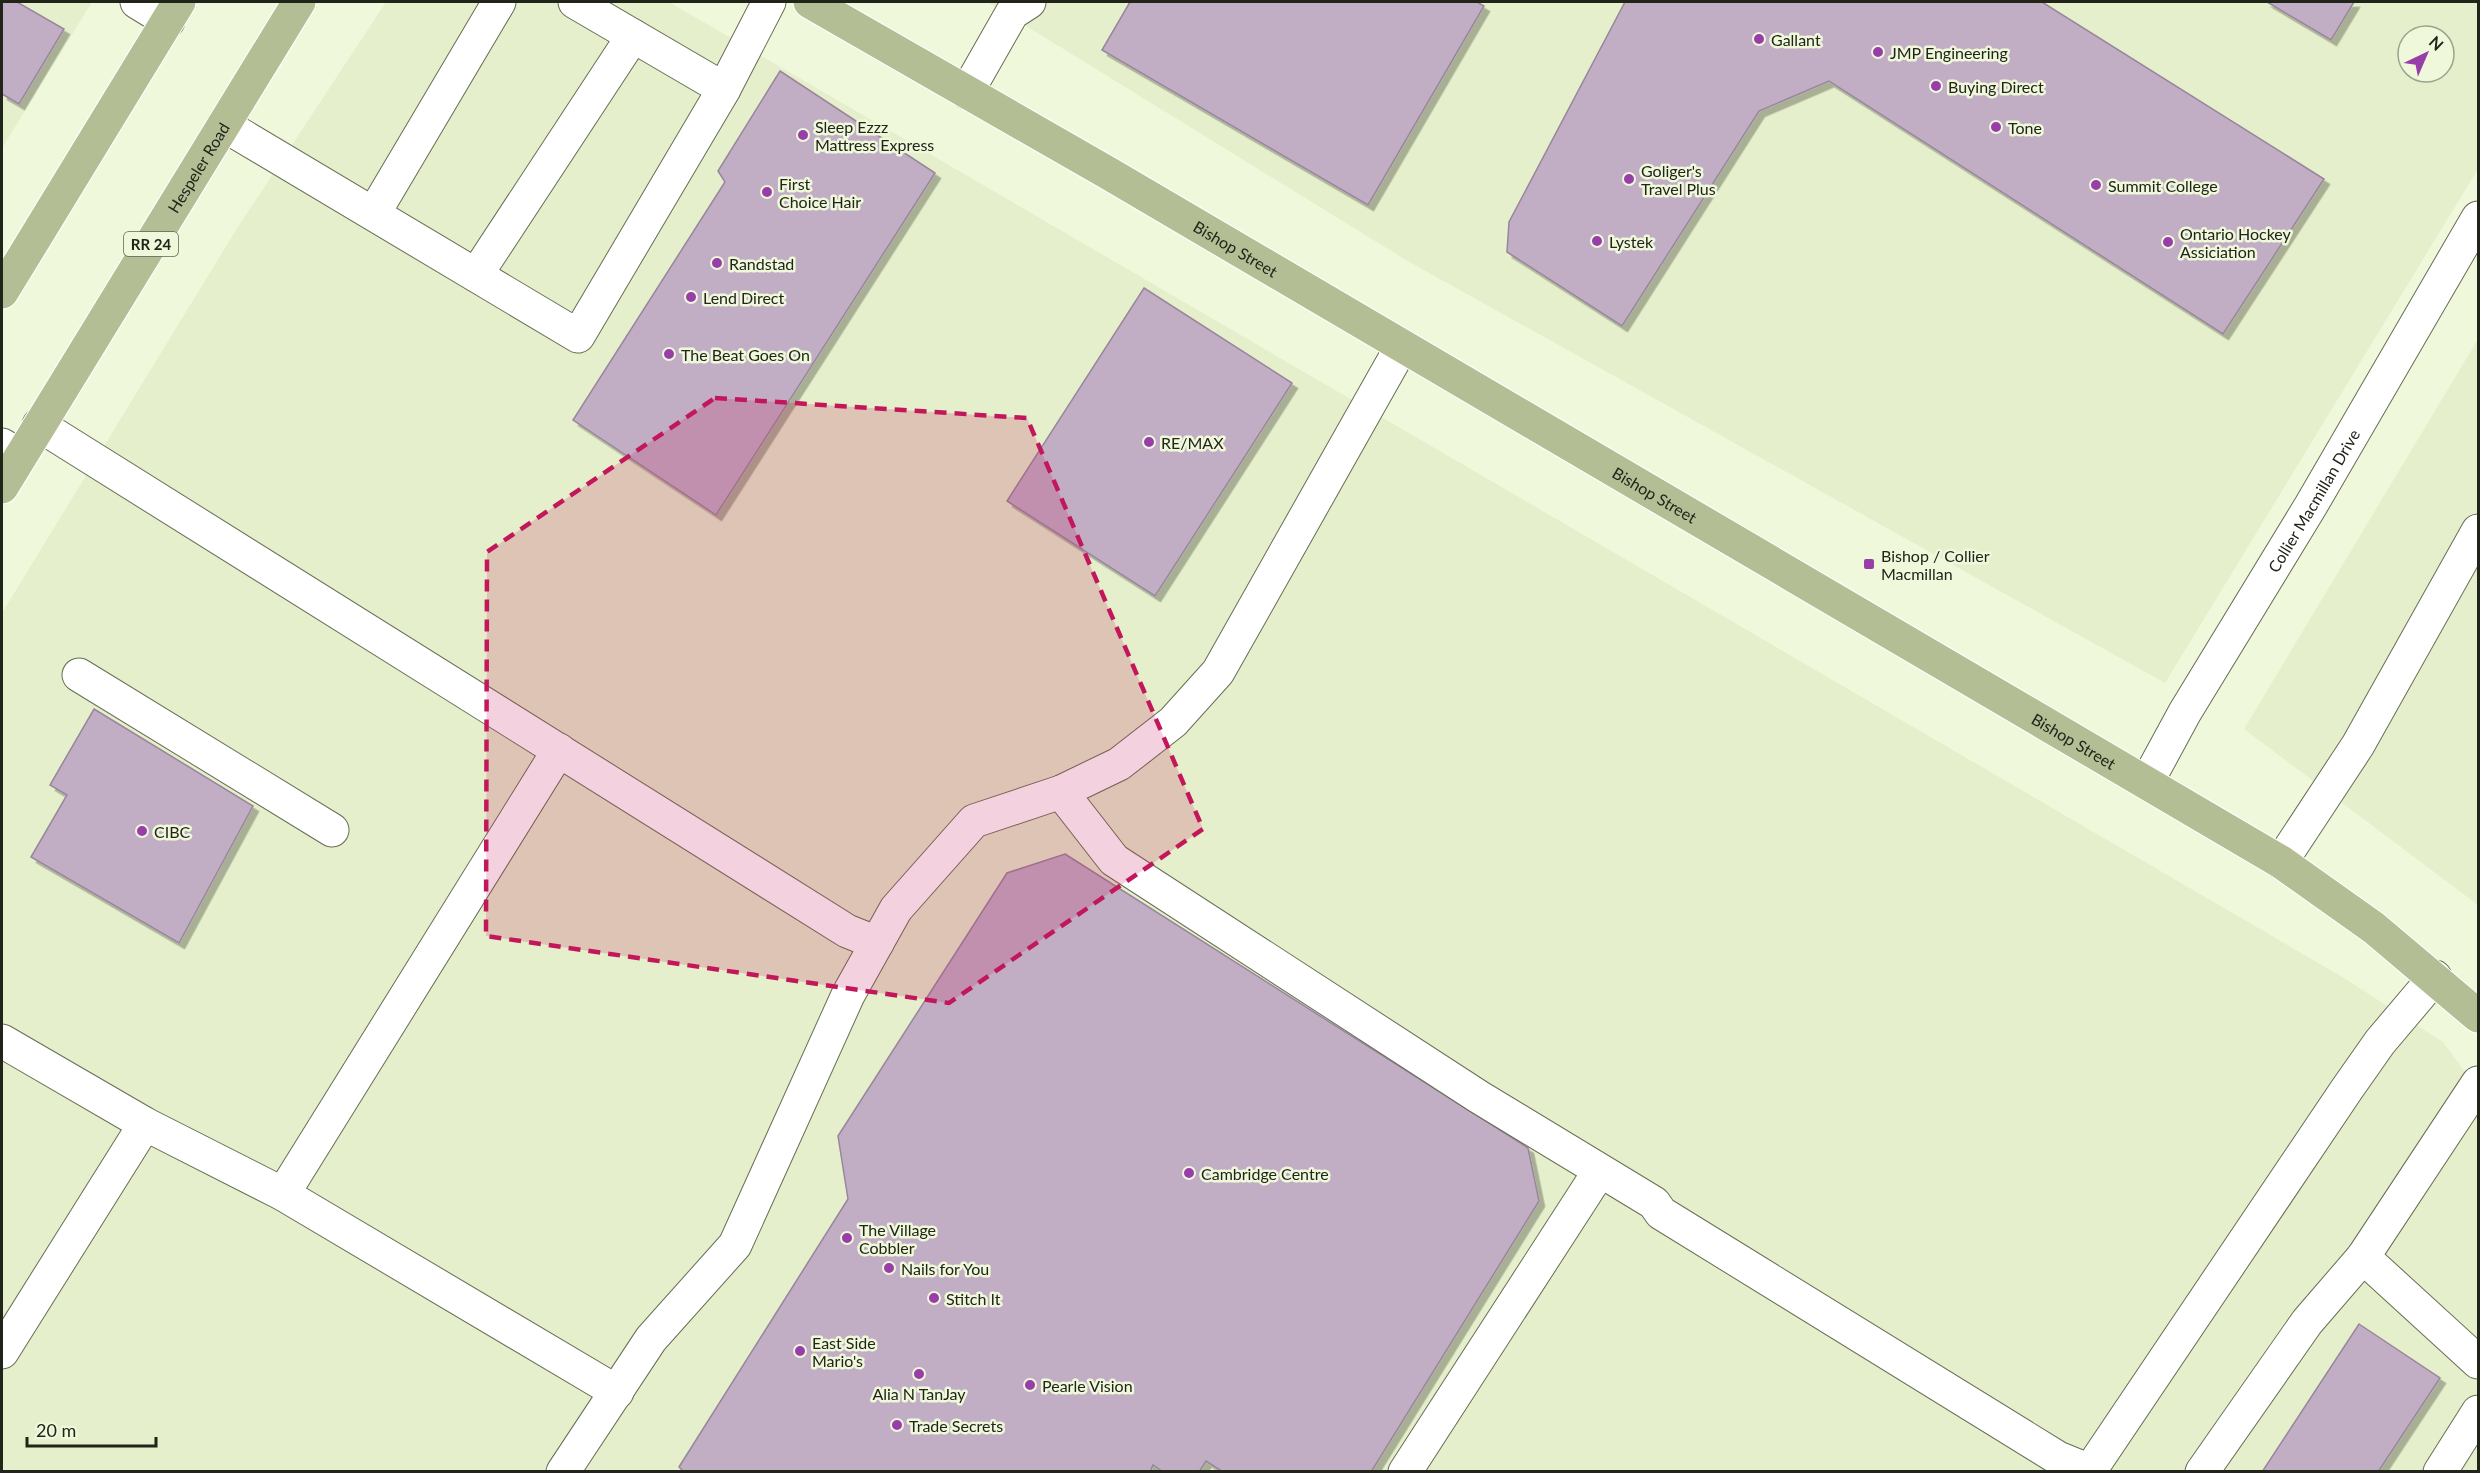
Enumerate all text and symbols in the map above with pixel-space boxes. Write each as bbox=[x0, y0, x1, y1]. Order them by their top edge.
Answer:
north arrow bbox=[2396, 24, 2456, 84]
place label: Gallant bbox=[1771, 30, 1821, 49]
marker: Gallant bbox=[1752, 32, 1766, 46]
text: N bbox=[2426, 32, 2448, 54]
place label: JMP Engineering bbox=[1890, 43, 2008, 62]
marker: JMP Engineering bbox=[1871, 45, 1885, 59]
place label: Buying Direct bbox=[1948, 77, 2044, 96]
marker: Buying Direct bbox=[1929, 79, 1943, 93]
place label: Sleep Ezzz Mattress Express bbox=[815, 117, 934, 154]
place label: Tone bbox=[2008, 118, 2042, 137]
street label: Hespeler Road bbox=[163, 119, 233, 216]
marker: Tone bbox=[1989, 120, 2003, 134]
marker: Sleep Ezzz Mattress Express bbox=[796, 128, 810, 142]
place label: Goliger's Travel Plus bbox=[1641, 161, 1716, 198]
marker: Goliger's Travel Plus bbox=[1622, 172, 1636, 186]
place label: First Choice Hair bbox=[779, 174, 861, 211]
place label: Summit College bbox=[2108, 176, 2218, 195]
marker: Summit College bbox=[2089, 178, 2103, 192]
marker: First Choice Hair bbox=[760, 185, 774, 199]
street label: Bishop Street bbox=[1191, 216, 1282, 280]
place label: Ontario Hockey Assiciation bbox=[2180, 224, 2292, 261]
road number: RR 24 bbox=[124, 232, 178, 256]
place label: Lystek bbox=[1609, 232, 1654, 251]
marker: Lystek bbox=[1590, 234, 1604, 248]
marker: Ontario Hockey Assiciation bbox=[2161, 235, 2175, 249]
place label: Randstad bbox=[729, 254, 794, 273]
marker: Randstad bbox=[710, 256, 724, 270]
place label: Lend Direct bbox=[703, 288, 784, 307]
marker: Lend Direct bbox=[684, 290, 698, 304]
place label: The Beat Goes On bbox=[681, 345, 810, 364]
marker: The Beat Goes On bbox=[662, 347, 676, 361]
street label: Collier Macmillan Drive bbox=[2263, 425, 2363, 575]
place label: RE/MAX bbox=[1161, 433, 1224, 452]
marker: RE/MAX bbox=[1142, 435, 1156, 449]
street label: Bishop Street bbox=[1610, 462, 1701, 527]
place label: Bishop / Collier Macmillan bbox=[1881, 546, 1990, 583]
marker: Bishop / Collier Macmillan bbox=[1862, 557, 1876, 571]
street label: Bishop Street bbox=[2029, 708, 2120, 773]
place label: CIBC bbox=[154, 822, 191, 841]
marker: CIBC bbox=[135, 824, 149, 838]
place label: Cambridge Centre bbox=[1201, 1164, 1329, 1183]
marker: Cambridge Centre bbox=[1182, 1166, 1196, 1180]
place label: The Village Cobbler bbox=[859, 1220, 936, 1257]
marker: The Village Cobbler bbox=[840, 1231, 854, 1245]
place label: Nails for You bbox=[901, 1259, 989, 1278]
marker: Nails for You bbox=[882, 1261, 896, 1275]
place label: Stitch It bbox=[946, 1289, 1001, 1308]
marker: Stitch It bbox=[927, 1291, 941, 1305]
place label: East Side Mario's bbox=[812, 1333, 876, 1370]
marker: East Side Mario's bbox=[793, 1344, 807, 1358]
marker: Alia N TanJay bbox=[912, 1367, 926, 1381]
place label: Pearle Vision bbox=[1042, 1376, 1133, 1395]
marker: Pearle Vision bbox=[1023, 1378, 1037, 1392]
place label: Alia N TanJay bbox=[872, 1384, 966, 1403]
scale bar bbox=[27, 1410, 156, 1448]
place label: Trade Secrets bbox=[909, 1416, 1003, 1435]
marker: Trade Secrets bbox=[890, 1418, 904, 1432]
text: 20 m bbox=[36, 1419, 76, 1441]

